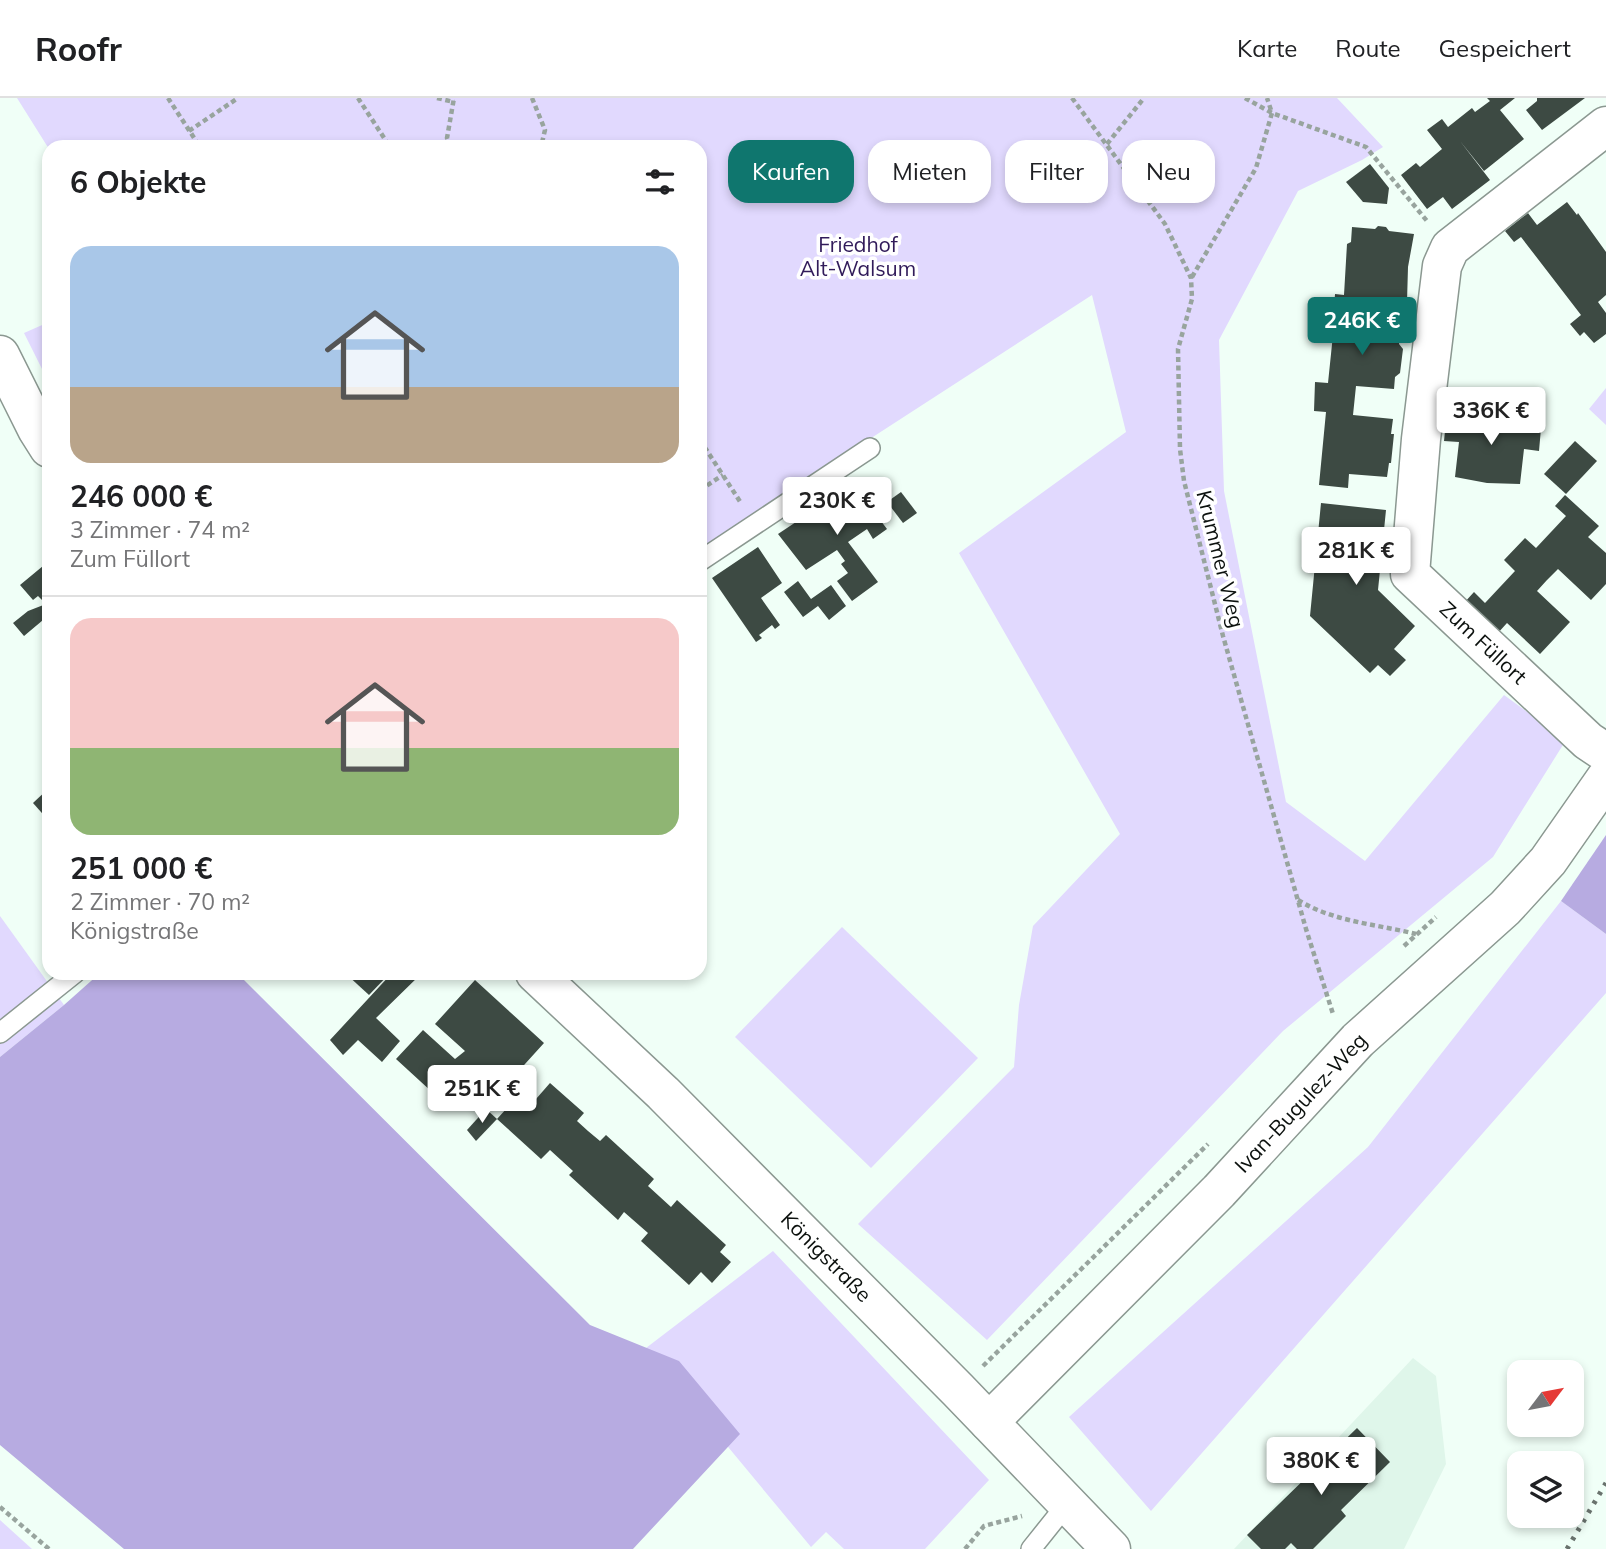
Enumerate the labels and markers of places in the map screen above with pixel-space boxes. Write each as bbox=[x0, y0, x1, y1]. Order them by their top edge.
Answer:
pin: 246K € bbox=[1305, 298, 1419, 357]
pin: 336K € bbox=[1434, 388, 1548, 447]
pin: 230K € bbox=[780, 478, 894, 537]
pin: 281K € bbox=[1299, 528, 1413, 587]
pin: 251K € bbox=[425, 1066, 539, 1125]
pin: 380K € bbox=[1264, 1438, 1378, 1497]

